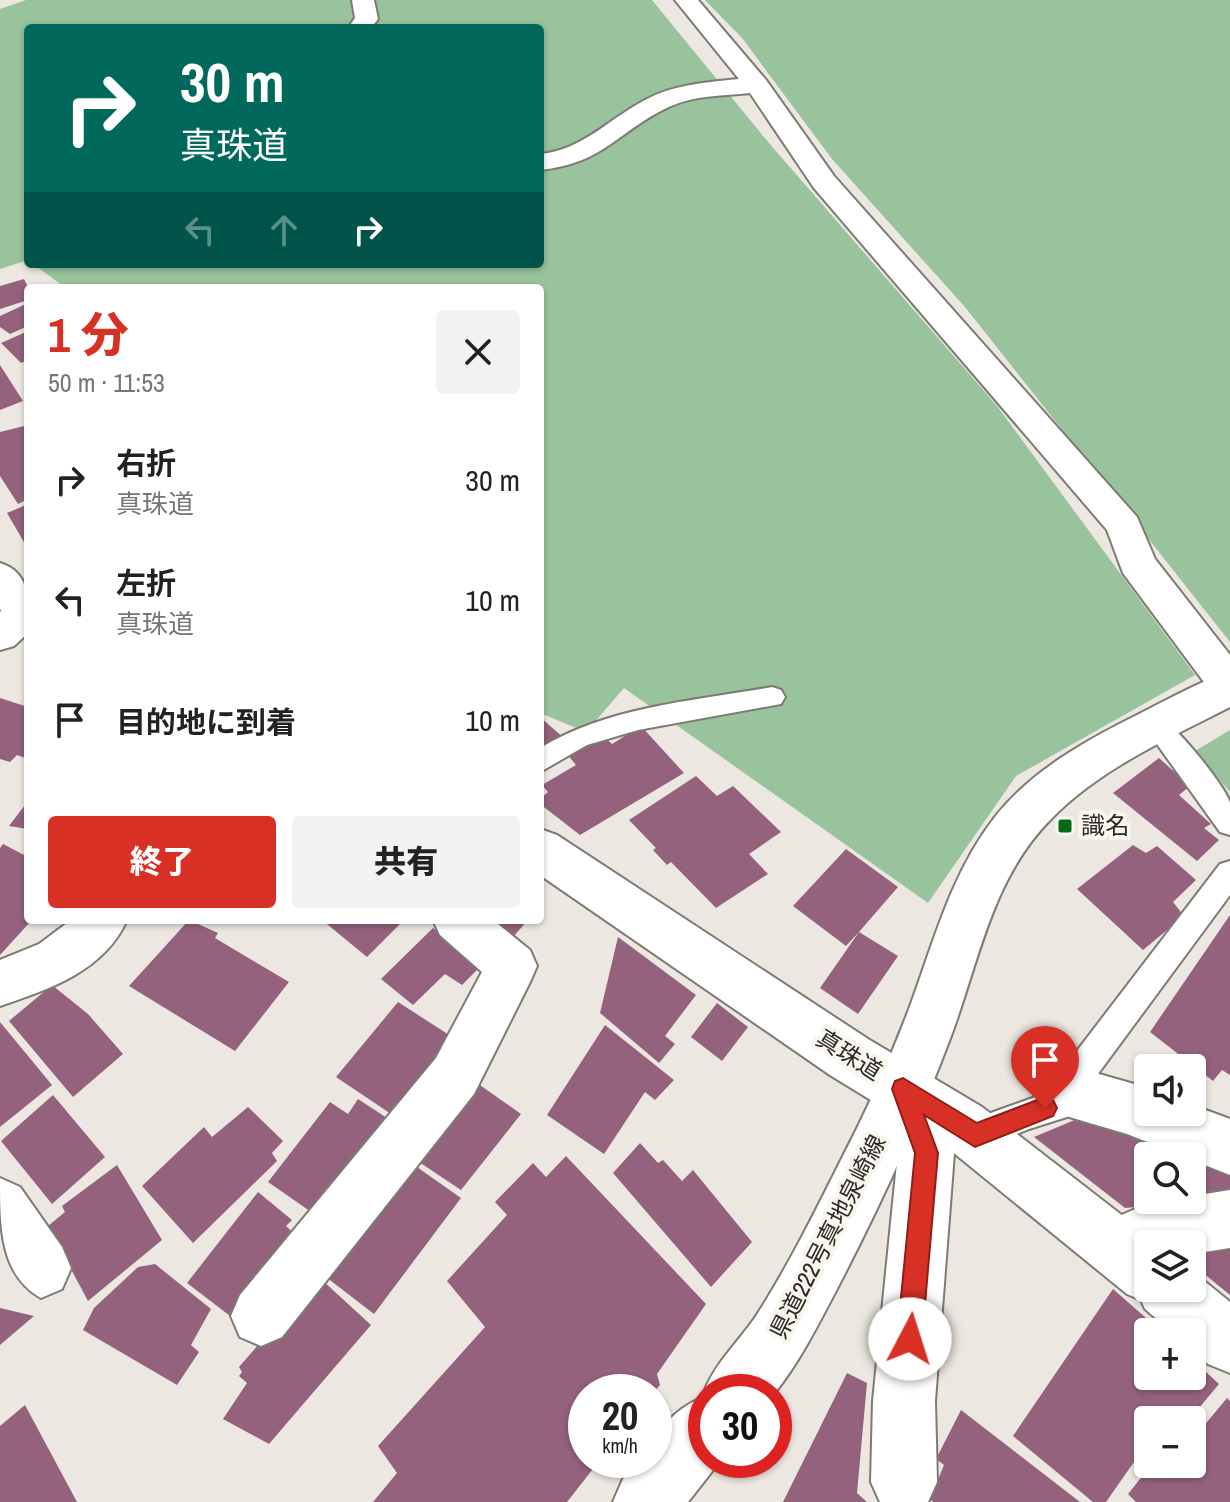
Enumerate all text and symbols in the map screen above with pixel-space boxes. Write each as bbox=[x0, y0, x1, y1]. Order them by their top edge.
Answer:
text: 30 m bbox=[180, 44, 285, 119]
icon: right bbox=[48, 56, 152, 160]
text: 真珠道 bbox=[180, 121, 288, 169]
icon: left bbox=[178, 208, 222, 252]
icon: ahead bbox=[262, 208, 306, 252]
icon: right bbox=[346, 208, 390, 252]
text: 1 分 bbox=[48, 302, 129, 367]
button: close bbox=[436, 310, 520, 394]
text: 50 m · 11:53 bbox=[48, 365, 165, 400]
text: 右折 bbox=[116, 443, 176, 483]
icon: right bbox=[48, 458, 92, 502]
text: 30 m bbox=[465, 460, 520, 500]
text: 真珠道 bbox=[116, 486, 194, 521]
text: 左折 bbox=[116, 563, 176, 603]
icon: left bbox=[48, 578, 92, 622]
text: 10 m bbox=[465, 580, 520, 620]
text: 真珠道 bbox=[116, 606, 194, 641]
icon: arrive bbox=[48, 698, 92, 742]
text: 10 m bbox=[465, 700, 520, 740]
text: 目的地に到着 bbox=[116, 702, 296, 742]
place label: 識名 bbox=[1081, 809, 1129, 841]
button: 終了 bbox=[48, 816, 276, 908]
button: 共有 bbox=[292, 816, 520, 908]
marker: 識名 bbox=[1056, 817, 1074, 835]
street label: 真珠道 bbox=[811, 1022, 889, 1087]
pin bbox=[1011, 1026, 1079, 1108]
icon: arrive bbox=[1023, 1038, 1067, 1082]
map controls bbox=[1134, 1054, 1206, 1478]
button: sound bbox=[1134, 1054, 1206, 1126]
street label: 県道222号真地泉崎線 bbox=[762, 1129, 892, 1344]
button: search bbox=[1134, 1142, 1206, 1214]
button: layers bbox=[1134, 1230, 1206, 1302]
position arrow bbox=[868, 1297, 952, 1381]
button: + bbox=[1134, 1318, 1206, 1390]
speed limit sign: 30 bbox=[688, 1374, 792, 1478]
text: 20 bbox=[602, 1389, 638, 1442]
button: − bbox=[1134, 1406, 1206, 1478]
text: km/h bbox=[602, 1432, 638, 1459]

